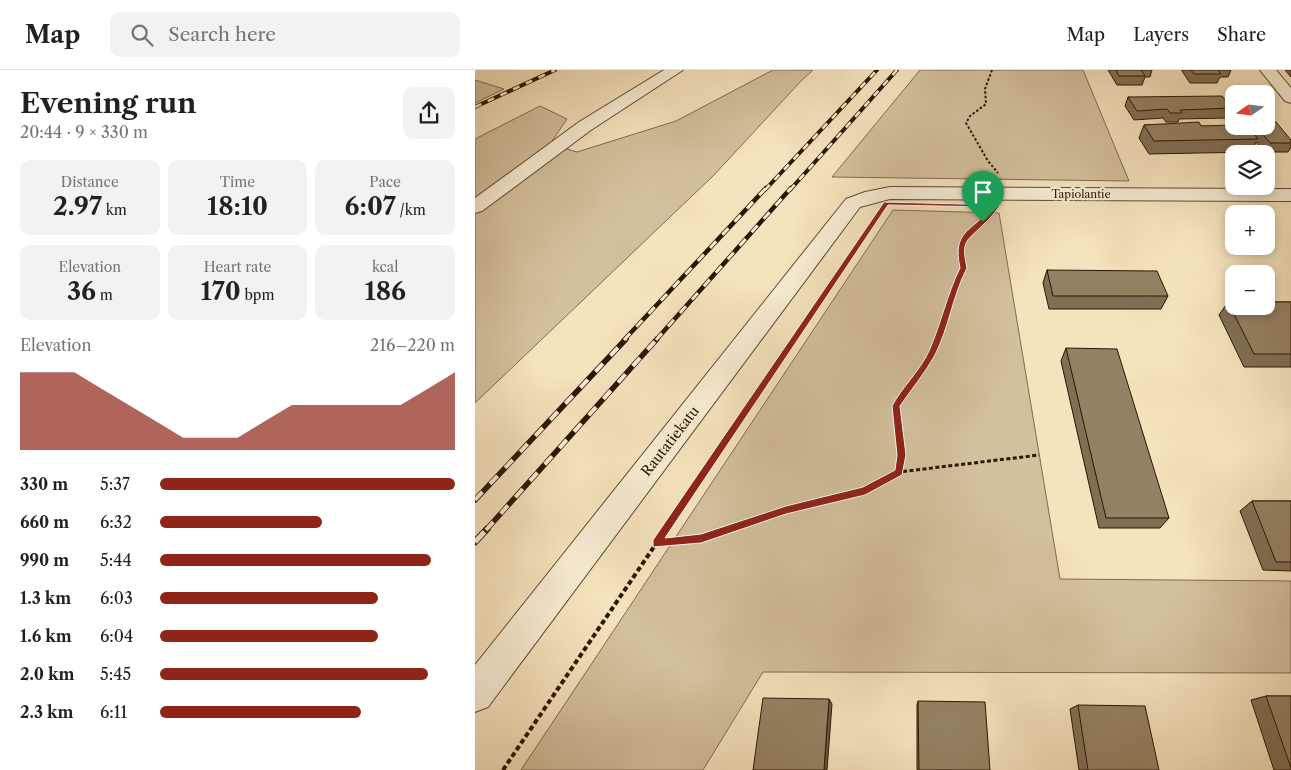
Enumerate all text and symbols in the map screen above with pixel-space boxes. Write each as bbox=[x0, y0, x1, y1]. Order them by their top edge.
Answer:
search box bbox=[110, 12, 460, 57]
text: Map bbox=[25, 20, 80, 49]
icon: search bbox=[128, 21, 156, 49]
text: Search here bbox=[168, 23, 276, 46]
text: Map bbox=[1067, 24, 1105, 46]
text: Layers bbox=[1133, 24, 1189, 46]
text: Share bbox=[1217, 24, 1266, 46]
north arrow bbox=[1225, 85, 1275, 135]
map controls bbox=[1225, 85, 1275, 315]
text: Evening run bbox=[20, 86, 196, 120]
button: share bbox=[403, 87, 455, 139]
text: 20:44 · 9 × 330 m bbox=[20, 122, 148, 142]
button: layers bbox=[1225, 145, 1275, 195]
pin bbox=[962, 171, 1004, 222]
text: Distance bbox=[61, 173, 119, 191]
text: Time bbox=[220, 173, 255, 191]
text: Pace bbox=[369, 173, 401, 191]
icon: arrive bbox=[969, 178, 997, 206]
street label: Tapiolantie bbox=[1051, 187, 1111, 201]
text: 2.97 bbox=[53, 191, 102, 222]
text: 18:10 bbox=[207, 191, 268, 222]
text: 6:07 bbox=[345, 191, 396, 222]
text: km bbox=[102, 201, 127, 219]
text: /km bbox=[396, 201, 426, 219]
button: + bbox=[1225, 205, 1275, 255]
text: Elevation bbox=[59, 258, 121, 276]
text: Heart rate bbox=[204, 258, 271, 276]
text: kcal bbox=[372, 258, 398, 276]
button: − bbox=[1225, 265, 1275, 315]
text: 36 bbox=[67, 276, 96, 307]
text: 170 bbox=[200, 276, 241, 307]
text: 186 bbox=[364, 276, 406, 307]
text: m bbox=[96, 286, 113, 304]
text: bpm bbox=[241, 286, 275, 304]
text: Elevation bbox=[20, 335, 91, 355]
text: 216–220 m bbox=[370, 335, 455, 355]
street label: Rautatiekatu bbox=[637, 402, 703, 480]
text: 330 m bbox=[20, 474, 68, 494]
text: 5:37 bbox=[100, 474, 130, 494]
text: 660 m bbox=[20, 512, 69, 532]
text: 6:32 bbox=[100, 512, 132, 532]
text: 990 m bbox=[20, 550, 69, 570]
text: 5:44 bbox=[100, 550, 132, 570]
text: 1.3 km bbox=[20, 588, 71, 608]
text: 6:03 bbox=[100, 588, 133, 608]
text: 1.6 km bbox=[20, 626, 72, 646]
text: 6:04 bbox=[100, 626, 133, 646]
text: 2.0 km bbox=[20, 664, 74, 684]
text: 5:45 bbox=[100, 664, 131, 684]
text: 2.3 km bbox=[20, 702, 73, 722]
text: 6:11 bbox=[100, 702, 127, 722]

